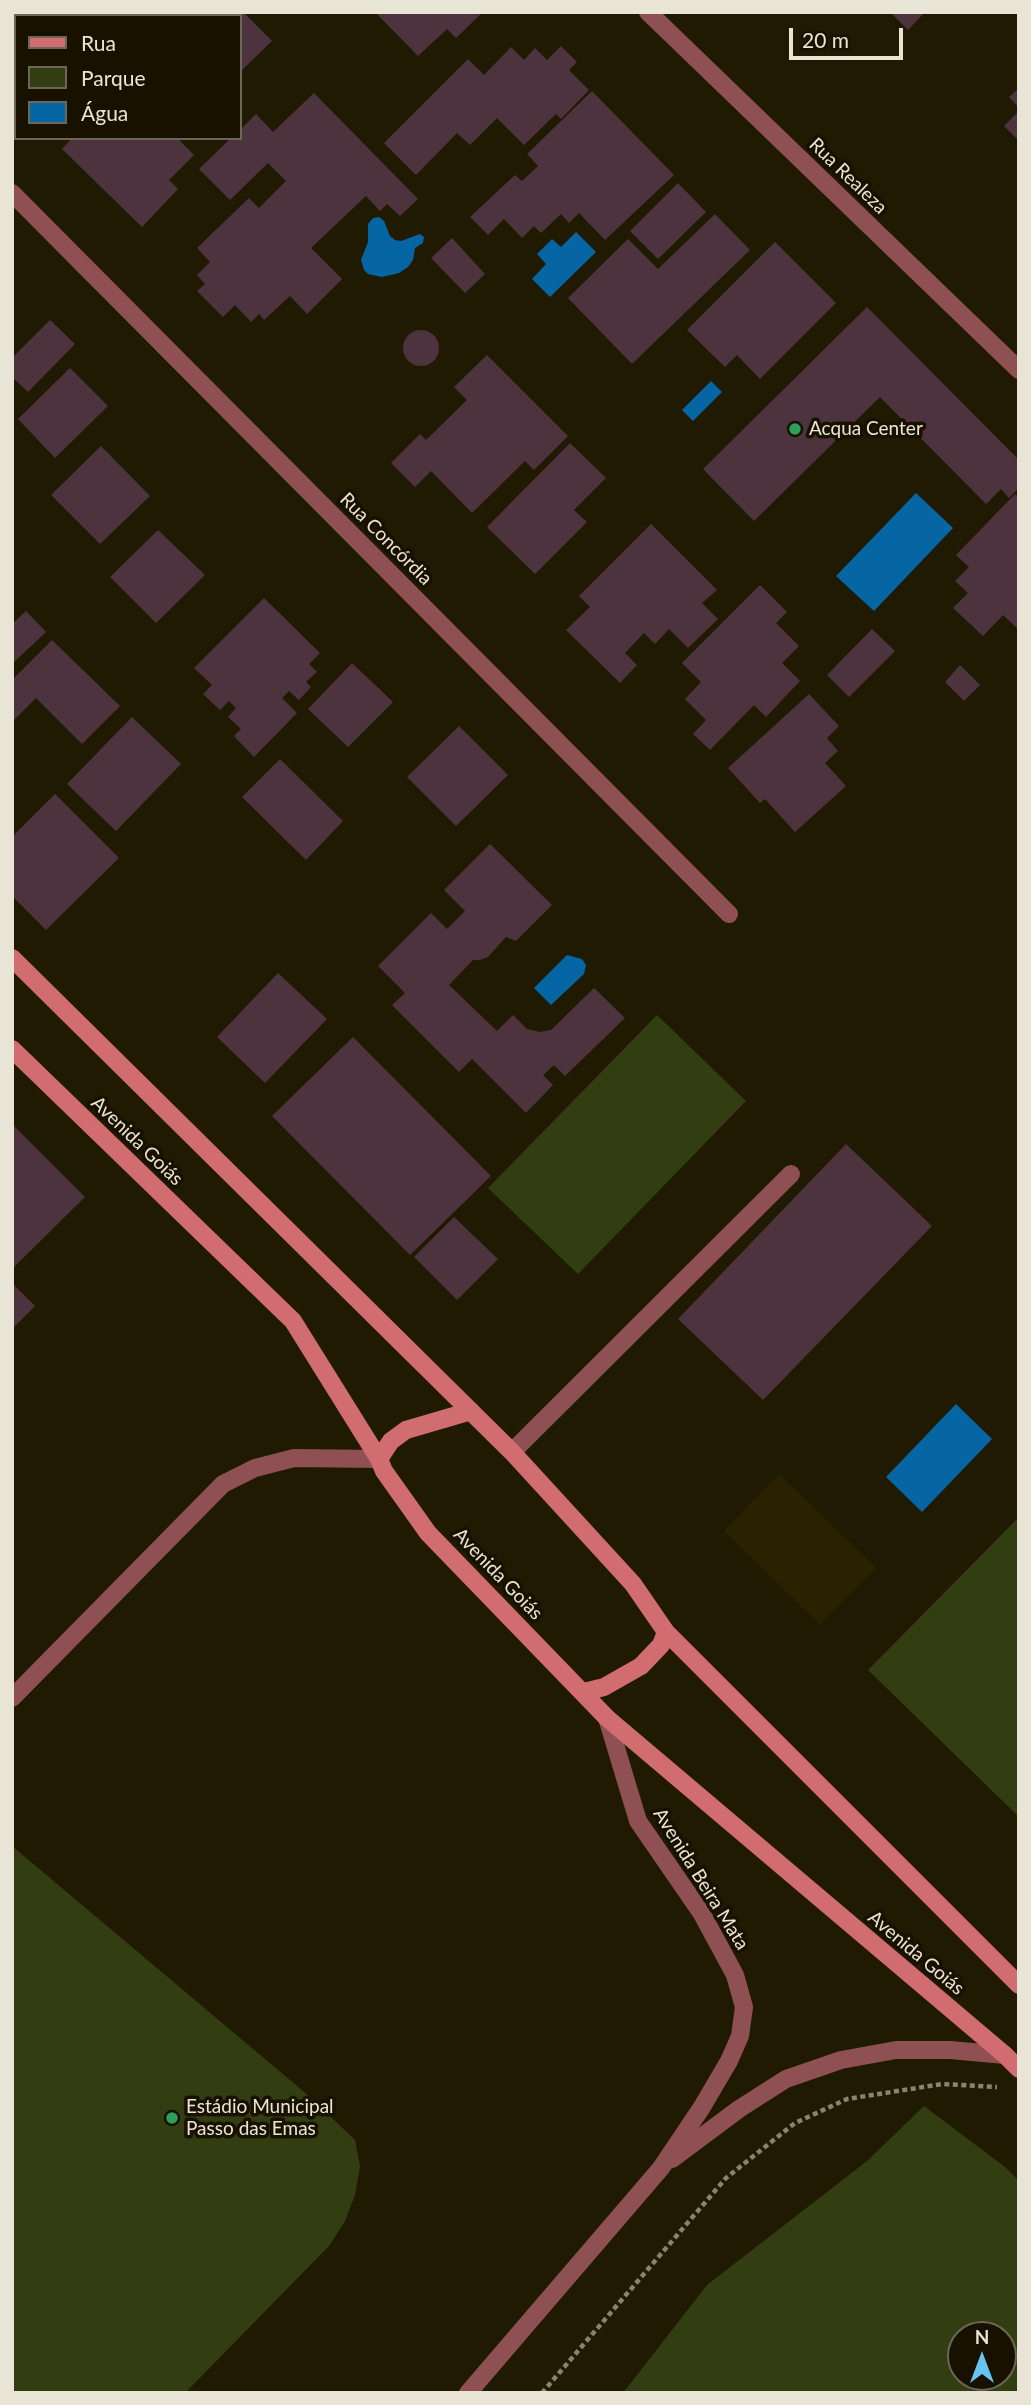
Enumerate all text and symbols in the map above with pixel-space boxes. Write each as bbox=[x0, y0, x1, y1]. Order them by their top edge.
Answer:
legend bbox=[14, 14, 242, 140]
scale bar bbox=[793, 14, 907, 58]
text: 20 m bbox=[802, 27, 849, 52]
text: Rua bbox=[81, 30, 116, 55]
text: Parque bbox=[81, 65, 146, 90]
text: Água bbox=[81, 100, 128, 125]
street label: Rua Realeza bbox=[804, 133, 892, 219]
place label: Acqua Center bbox=[809, 418, 923, 440]
marker: Acqua Center bbox=[787, 421, 803, 437]
street label: Rua Concórdia bbox=[335, 488, 437, 590]
street label: Avenida Goiás bbox=[86, 1092, 188, 1190]
street label: Avenida Goiás bbox=[449, 1523, 547, 1625]
street label: Avenida Beira Mata bbox=[648, 1804, 754, 1954]
street label: Avenida Goiás bbox=[863, 1906, 969, 2000]
place label: Estádio Municipal Passo das Emas bbox=[186, 2096, 334, 2140]
marker: Estádio Municipal Passo das Emas bbox=[164, 2110, 180, 2126]
north arrow bbox=[947, 2321, 1017, 2391]
text: N bbox=[975, 2325, 989, 2348]

